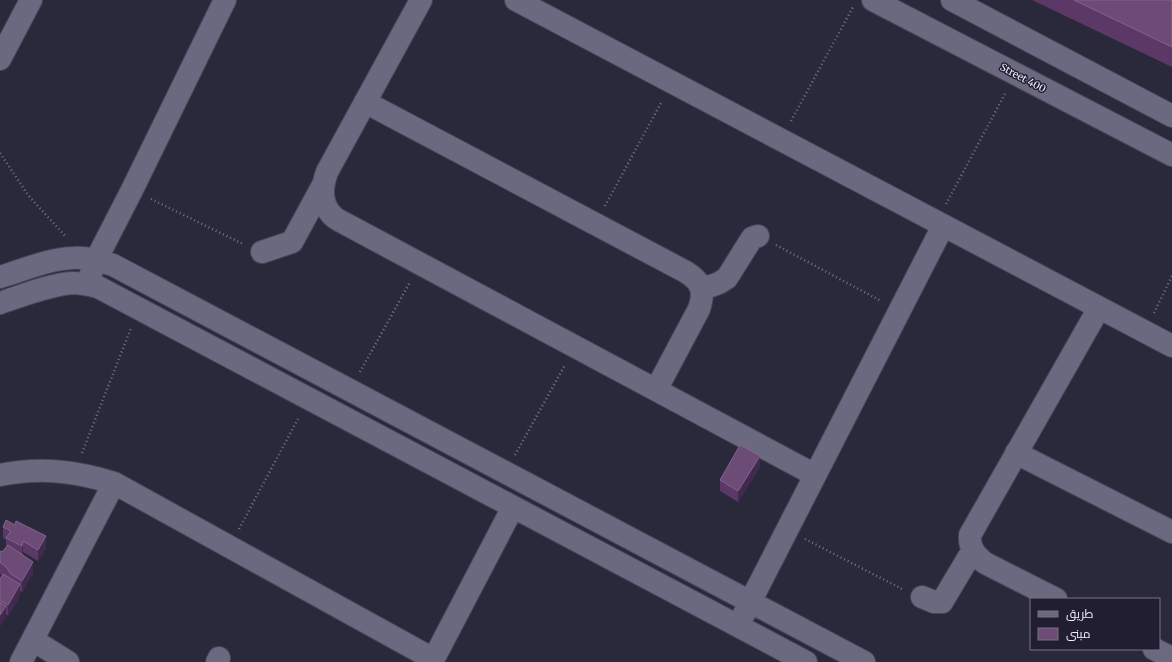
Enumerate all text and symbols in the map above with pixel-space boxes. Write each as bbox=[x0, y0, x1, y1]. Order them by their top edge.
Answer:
street label: Street 400 bbox=[998, 61, 1048, 95]
legend bbox=[1030, 598, 1160, 650]
text: طريق bbox=[1066, 606, 1094, 621]
text: مبنى bbox=[1066, 626, 1091, 641]

